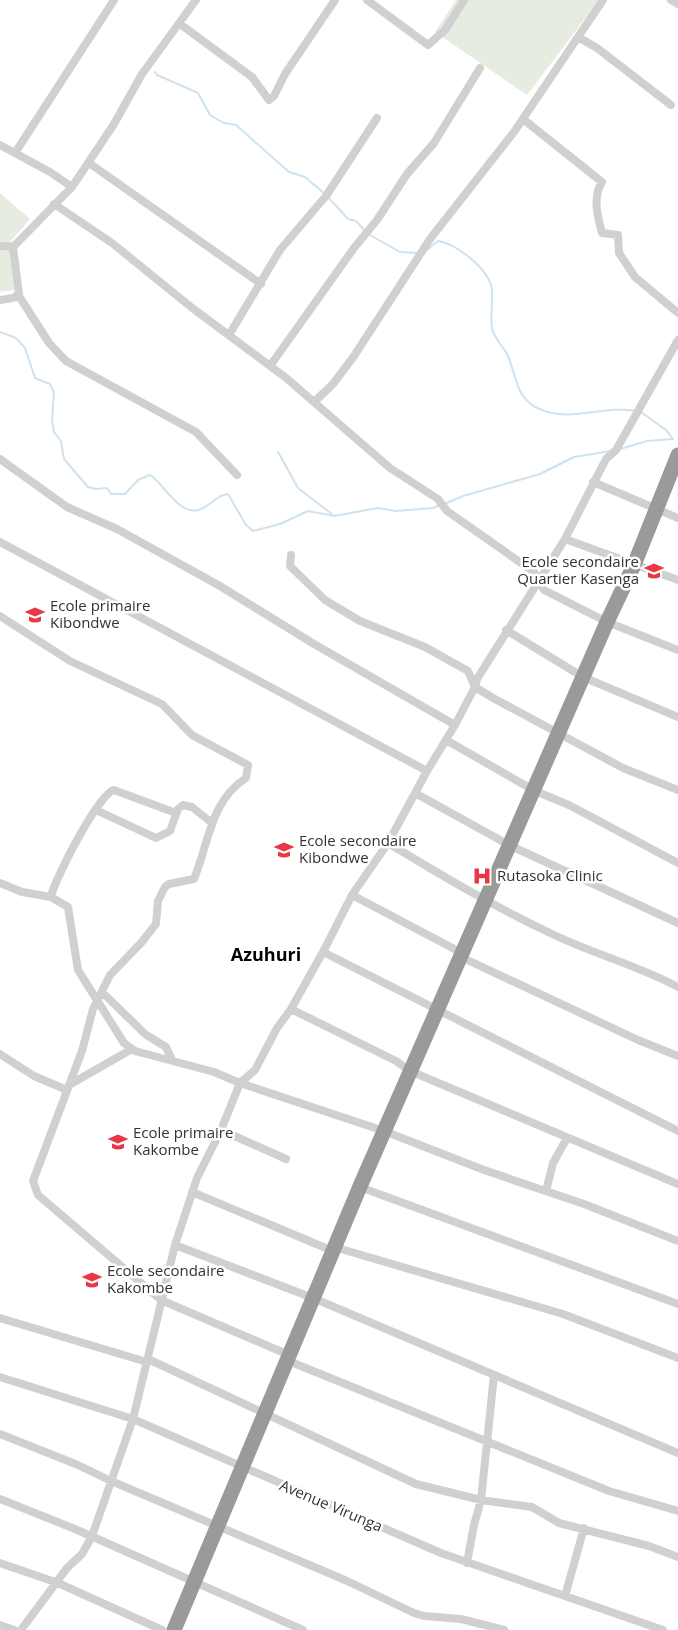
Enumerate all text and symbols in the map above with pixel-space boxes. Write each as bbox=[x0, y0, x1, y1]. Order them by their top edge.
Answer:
place label: Ecole secondaire Quartier Kasenga bbox=[517, 551, 639, 588]
school or university icon: Ecole secondaire Quartier Kasenga bbox=[643, 560, 665, 582]
place label: Ecole primaire Kibondwe bbox=[50, 595, 150, 632]
school or university icon: Ecole primaire Kibondwe bbox=[24, 604, 46, 626]
place label: Ecole secondaire Kibondwe bbox=[299, 830, 416, 867]
school or university icon: Ecole secondaire Kibondwe bbox=[273, 839, 295, 861]
hospital icon: Rutasoka Clinic bbox=[471, 865, 493, 887]
place label: Rutasoka Clinic bbox=[497, 865, 603, 885]
district label: Azuhuri bbox=[231, 942, 301, 966]
place label: Ecole primaire Kakombe bbox=[133, 1122, 233, 1159]
school or university icon: Ecole primaire Kakombe bbox=[107, 1131, 129, 1153]
place label: Ecole secondaire Kakombe bbox=[107, 1260, 224, 1297]
school or university icon: Ecole secondaire Kakombe bbox=[81, 1269, 103, 1291]
street label: Avenue Virunga bbox=[277, 1474, 386, 1536]

